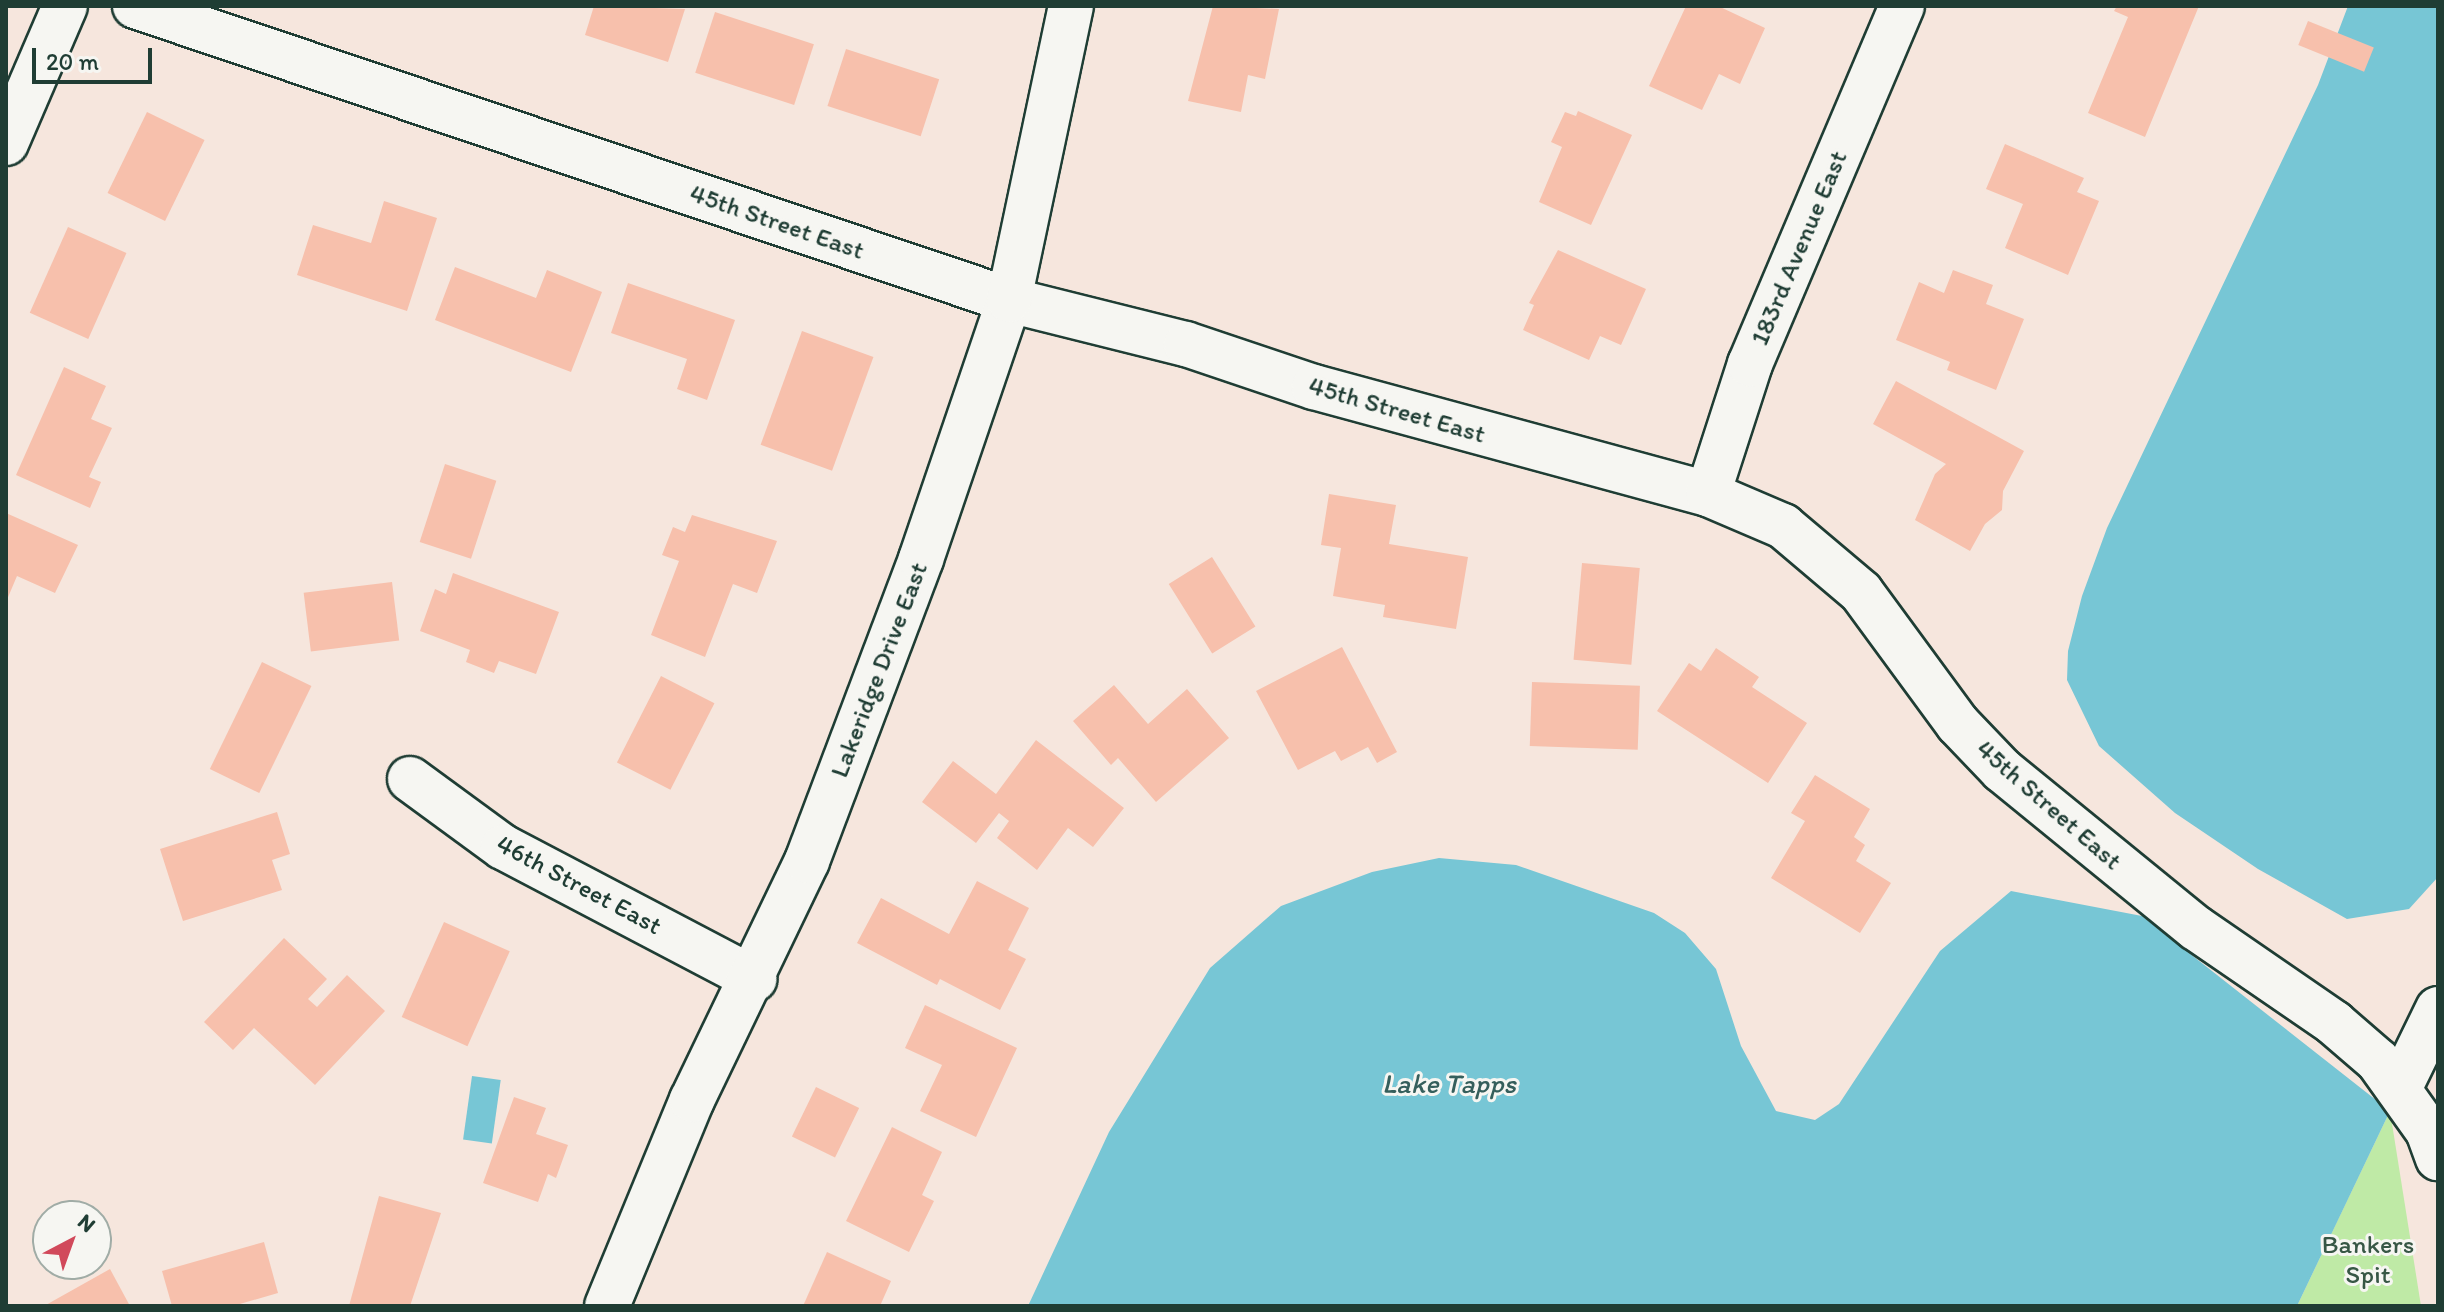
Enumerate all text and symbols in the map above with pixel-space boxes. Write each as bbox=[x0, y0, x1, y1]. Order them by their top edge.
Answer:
scale bar bbox=[36, 32, 156, 82]
text: 20 m bbox=[46, 47, 99, 76]
street label: 183rd Avenue East bbox=[1744, 147, 1854, 349]
street label: 45th Street East bbox=[686, 178, 868, 266]
street label: 45th Street East bbox=[1305, 370, 1489, 450]
street label: Lakeridge Drive East bbox=[824, 558, 934, 782]
street label: 45th Street East bbox=[1970, 734, 2128, 876]
street label: 46th Street East bbox=[491, 828, 667, 942]
water label: Lake Tapps bbox=[1383, 1066, 1515, 1100]
north arrow bbox=[32, 1200, 112, 1280]
text: N bbox=[72, 1208, 101, 1238]
park label: Bankers Spit bbox=[2322, 1229, 2414, 1290]

